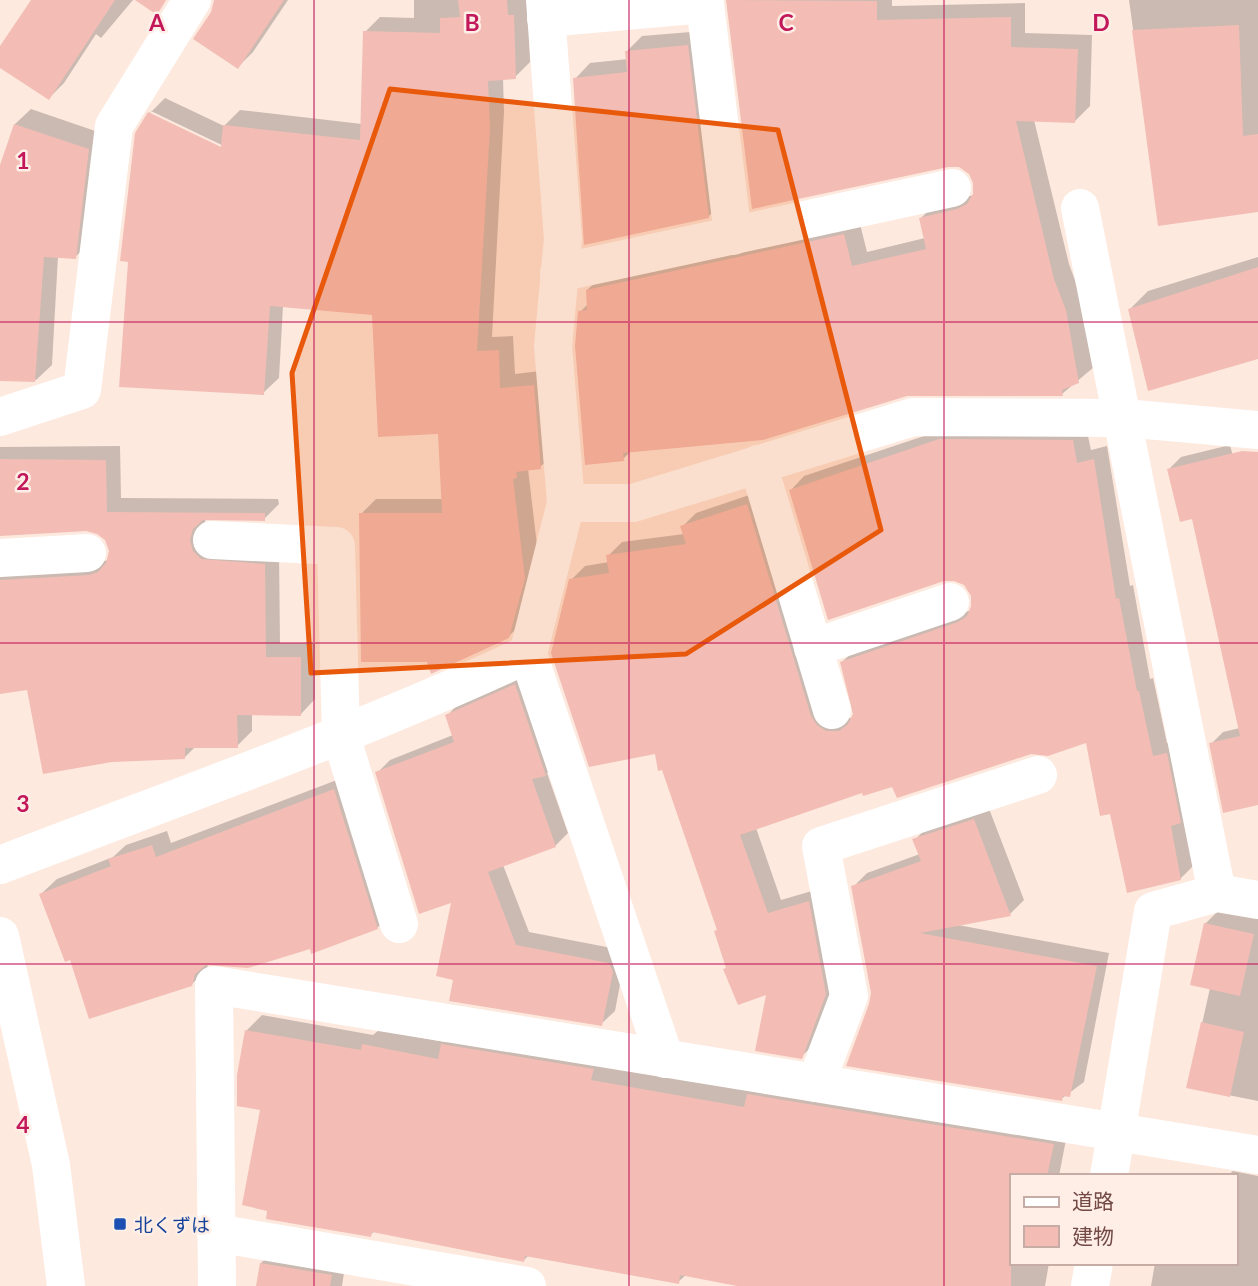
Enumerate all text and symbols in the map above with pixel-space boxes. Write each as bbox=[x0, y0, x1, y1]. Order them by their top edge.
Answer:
text: A bbox=[148, 8, 166, 36]
text: B bbox=[464, 8, 480, 36]
text: C bbox=[778, 8, 794, 36]
text: D bbox=[1092, 8, 1110, 36]
text: 1 bbox=[16, 146, 30, 174]
text: 2 bbox=[16, 467, 30, 495]
text: 3 bbox=[16, 789, 30, 817]
text: 4 bbox=[16, 1110, 30, 1138]
legend bbox=[1010, 1174, 1237, 1265]
text: 道路 bbox=[1072, 1188, 1114, 1213]
place label: 北くずは bbox=[134, 1213, 210, 1236]
marker: 北くずは bbox=[112, 1216, 128, 1232]
text: 建物 bbox=[1072, 1223, 1114, 1248]

